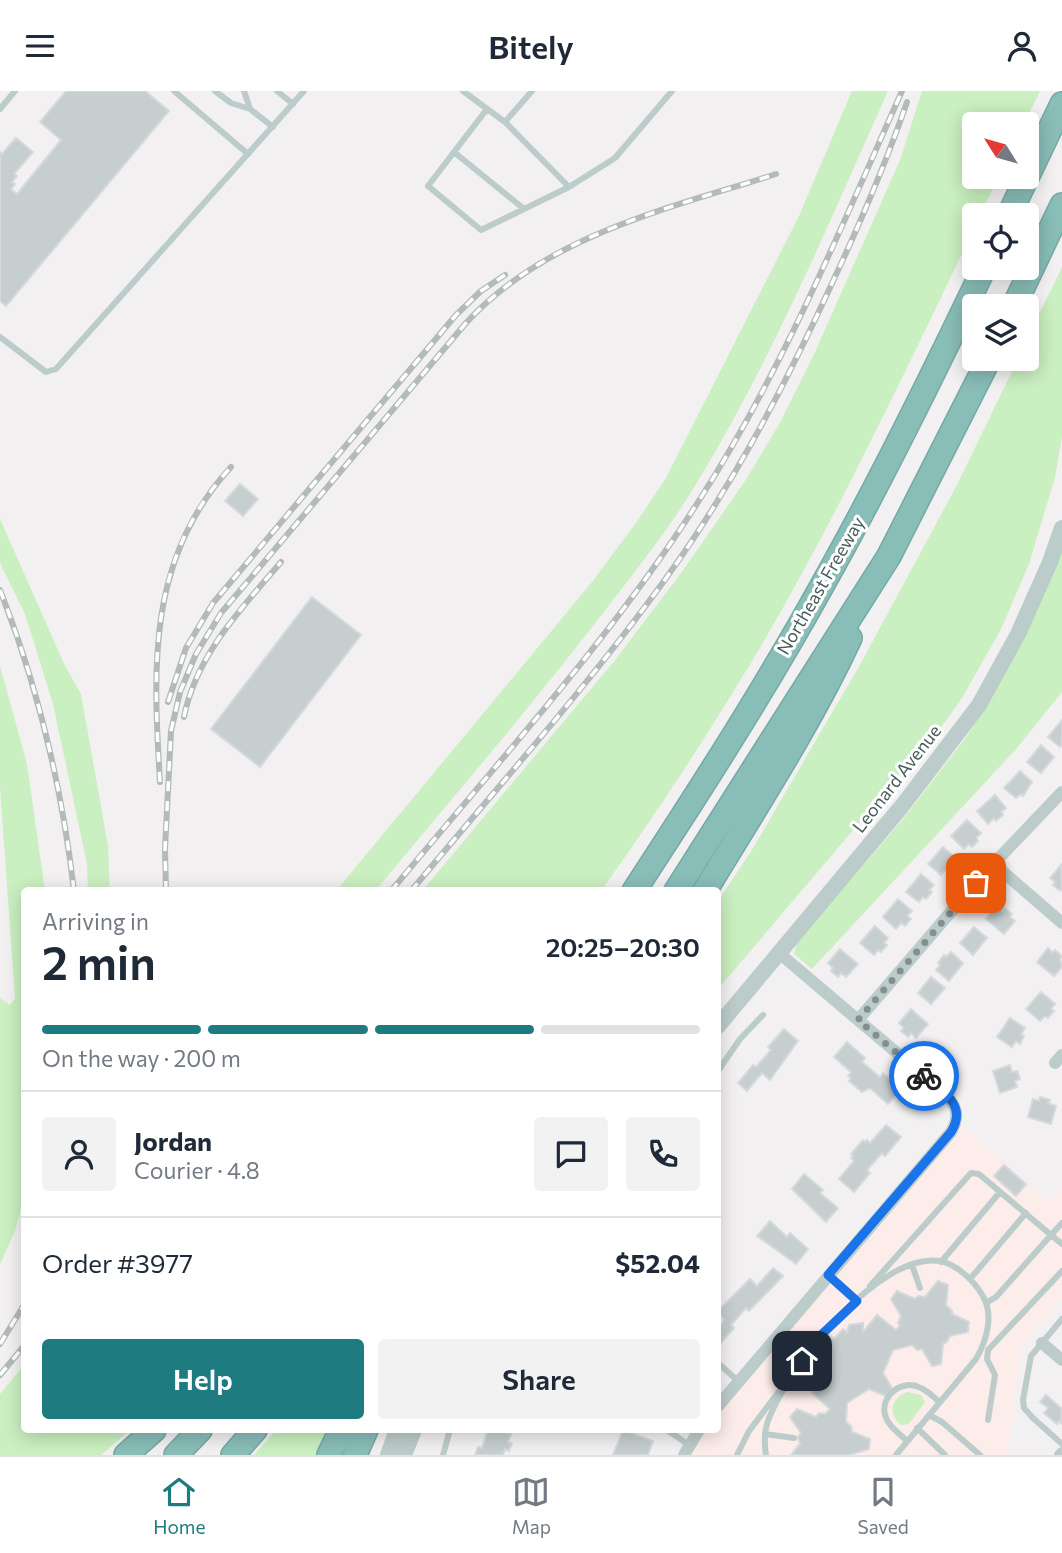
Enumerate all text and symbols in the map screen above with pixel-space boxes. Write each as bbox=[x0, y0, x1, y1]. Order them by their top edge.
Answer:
text: Bitely bbox=[488, 26, 574, 66]
icon: menu bbox=[21, 27, 59, 65]
icon: person bbox=[1003, 27, 1041, 65]
north arrow bbox=[962, 112, 1040, 189]
map controls bbox=[962, 112, 1039, 371]
button: locate bbox=[962, 203, 1039, 280]
button: layers bbox=[962, 294, 1039, 371]
street label: Northeast Freeway bbox=[772, 513, 869, 658]
street label: Leonard Avenue bbox=[847, 720, 945, 837]
pin bbox=[946, 853, 1006, 913]
icon: bag bbox=[957, 864, 995, 902]
text: Arriving in bbox=[42, 907, 149, 935]
text: 20:25–20:30 bbox=[546, 931, 700, 962]
text: 2 min bbox=[42, 933, 156, 989]
courier bbox=[889, 1041, 959, 1111]
text: On the way · 200 m bbox=[42, 1044, 241, 1072]
icon: bike bbox=[905, 1057, 943, 1095]
button: person bbox=[42, 1117, 116, 1191]
button: chat bbox=[534, 1117, 608, 1191]
button: phone bbox=[626, 1117, 700, 1191]
text: Jordan bbox=[134, 1125, 212, 1156]
text: Courier · 4.8 bbox=[134, 1156, 260, 1184]
text: Order #3977 bbox=[42, 1247, 193, 1278]
text: $52.04 bbox=[615, 1247, 700, 1278]
pin bbox=[772, 1331, 832, 1391]
button: Help bbox=[42, 1339, 364, 1419]
button: Share bbox=[378, 1339, 700, 1419]
icon: home bbox=[783, 1342, 821, 1380]
tab: Home bbox=[153, 1473, 205, 1538]
tab: Map bbox=[512, 1473, 551, 1538]
tab: Saved bbox=[857, 1473, 909, 1538]

